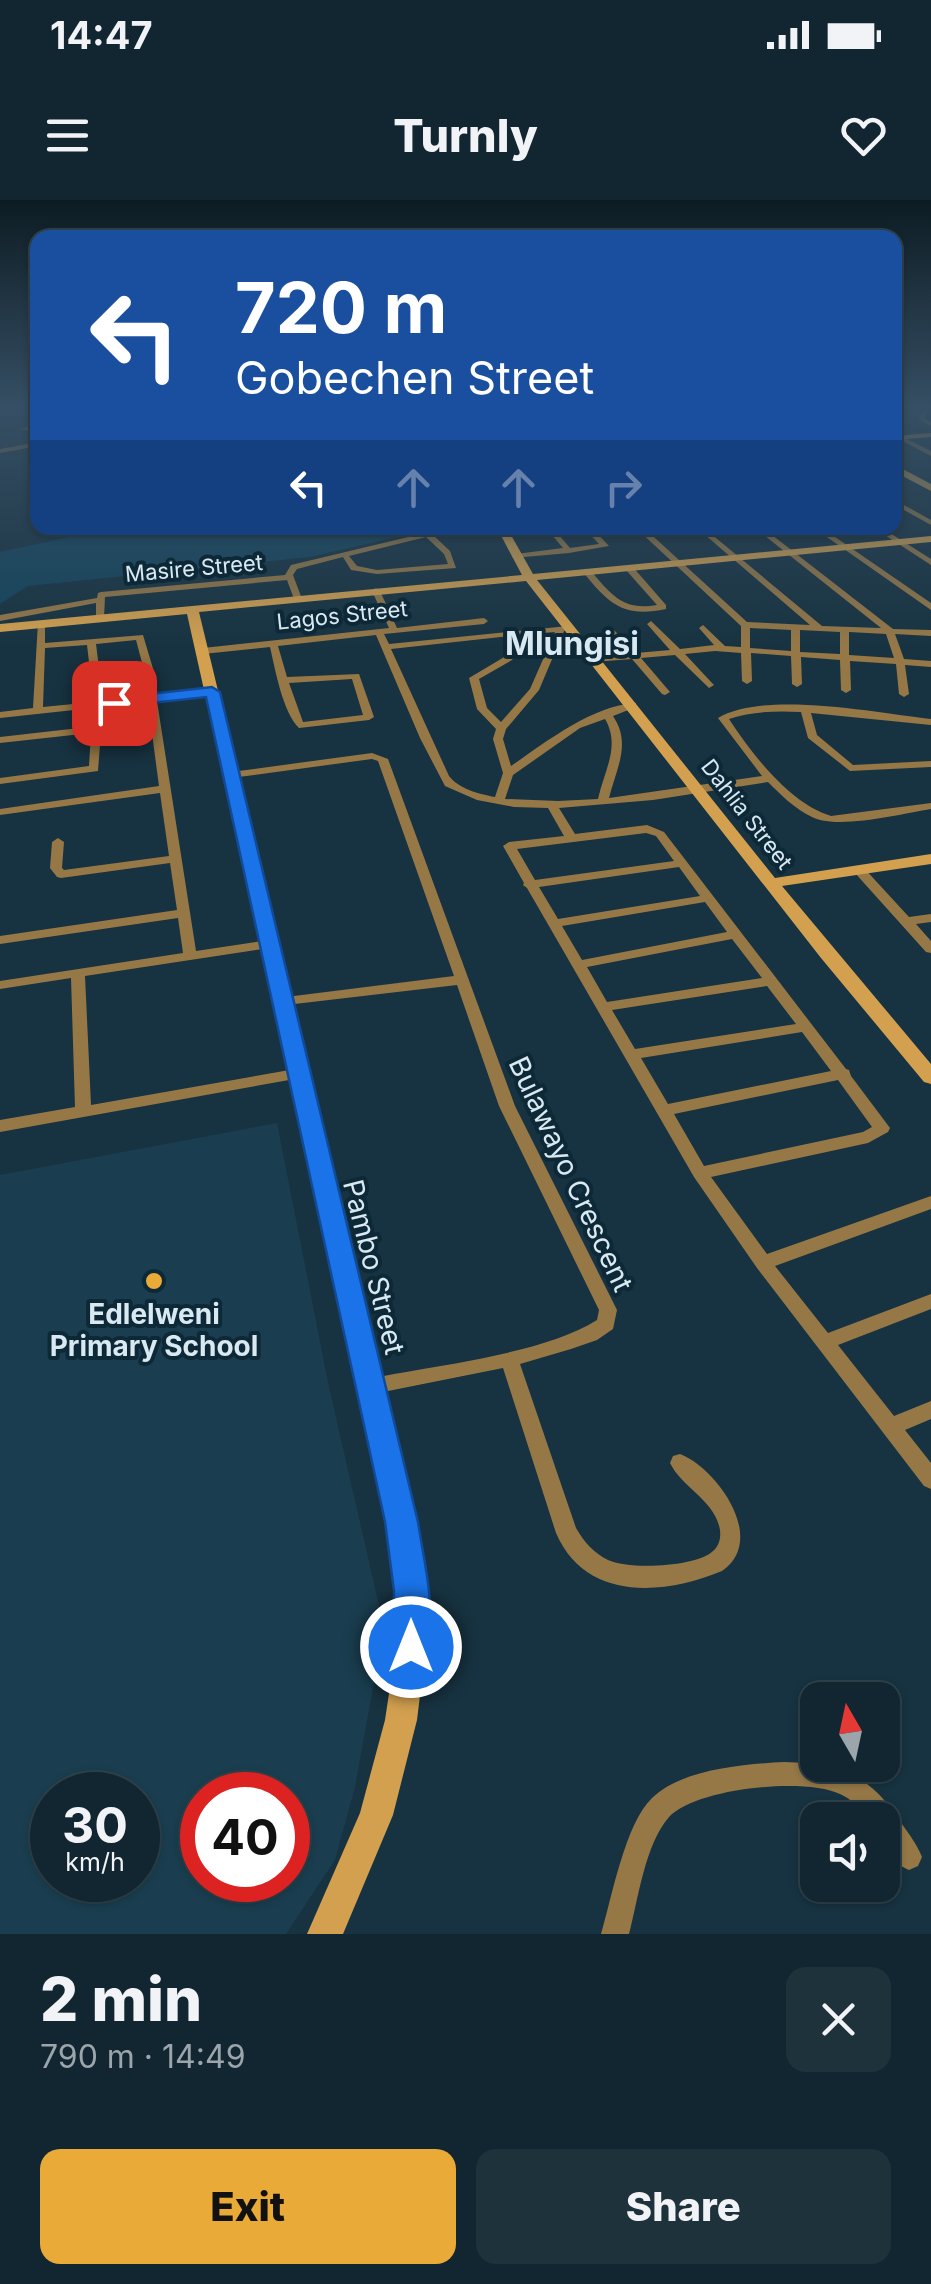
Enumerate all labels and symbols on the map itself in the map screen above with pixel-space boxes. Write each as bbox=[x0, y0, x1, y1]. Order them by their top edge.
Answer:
street label: Masire Street bbox=[124, 549, 264, 587]
street label: Lagos Street bbox=[275, 595, 409, 635]
district label: Mlungisi bbox=[505, 624, 639, 663]
pin bbox=[72, 661, 157, 746]
street label: Dahlia Street bbox=[696, 754, 798, 874]
street label: Bulawayo Crescent bbox=[502, 1051, 640, 1297]
street label: Pambo Street bbox=[336, 1176, 412, 1358]
marker: Edlelweni Primary School bbox=[143, 1270, 165, 1292]
place label: Edlelweni Primary School bbox=[50, 1297, 258, 1363]
position arrow bbox=[359, 1595, 463, 1699]
north arrow bbox=[800, 1682, 900, 1782]
speed limit sign: 40 bbox=[180, 1772, 310, 1902]

